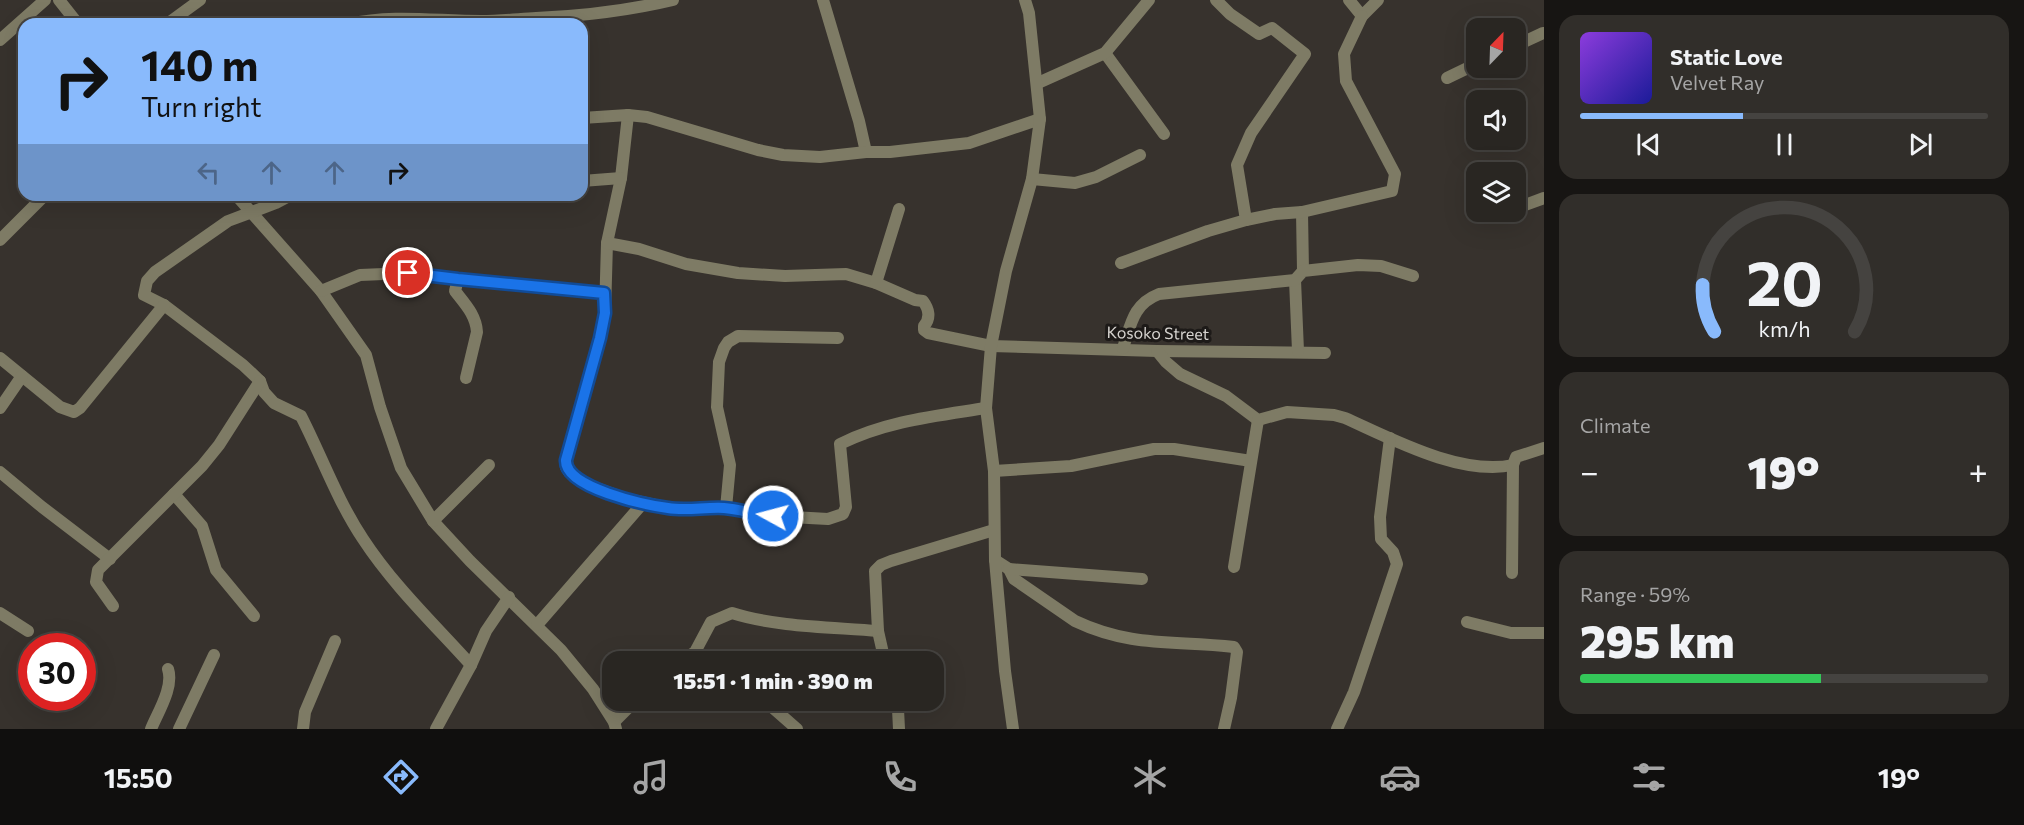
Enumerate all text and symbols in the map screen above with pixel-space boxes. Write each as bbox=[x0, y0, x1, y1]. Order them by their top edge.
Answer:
north arrow bbox=[1466, 18, 1526, 78]
map controls bbox=[1466, 18, 1526, 222]
text: 140 m bbox=[141, 38, 258, 90]
icon: right bbox=[42, 42, 120, 120]
text: Static Love bbox=[1670, 43, 1783, 70]
text: Velvet Ray bbox=[1670, 70, 1764, 94]
text: Turn right bbox=[141, 90, 261, 123]
button: sound bbox=[1466, 90, 1526, 150]
icon: previous bbox=[1632, 128, 1665, 161]
icon: pause bbox=[1768, 128, 1801, 161]
icon: next bbox=[1904, 128, 1937, 161]
icon: left bbox=[192, 156, 225, 189]
icon: ahead bbox=[255, 156, 288, 189]
icon: ahead bbox=[318, 156, 351, 189]
icon: right bbox=[381, 156, 414, 189]
button: layers bbox=[1466, 162, 1526, 222]
text: 20 bbox=[1746, 243, 1822, 319]
pin bbox=[382, 247, 433, 298]
icon: arrive bbox=[391, 256, 424, 289]
text: km/h bbox=[1758, 316, 1810, 342]
street label: Kosoko Street bbox=[1107, 322, 1210, 343]
text: Climate bbox=[1580, 413, 1650, 437]
text: 19° bbox=[1748, 443, 1820, 498]
text: − bbox=[1580, 450, 1599, 491]
text: + bbox=[1969, 450, 1988, 491]
position arrow bbox=[741, 484, 805, 548]
text: Range · 59% bbox=[1580, 582, 1690, 606]
text: 295 km bbox=[1580, 612, 1735, 667]
speed limit sign: 30 bbox=[18, 633, 96, 711]
text: 15:51 · 1 min · 390 m bbox=[673, 667, 873, 694]
icon: directions bbox=[380, 756, 422, 798]
icon: music bbox=[630, 756, 672, 798]
icon: phone bbox=[879, 756, 921, 798]
icon: climate bbox=[1129, 756, 1171, 798]
icon: car bbox=[1379, 756, 1421, 798]
icon: filters bbox=[1628, 756, 1670, 798]
text: 15:50 bbox=[104, 761, 173, 794]
text: 19° bbox=[1878, 761, 1920, 794]

